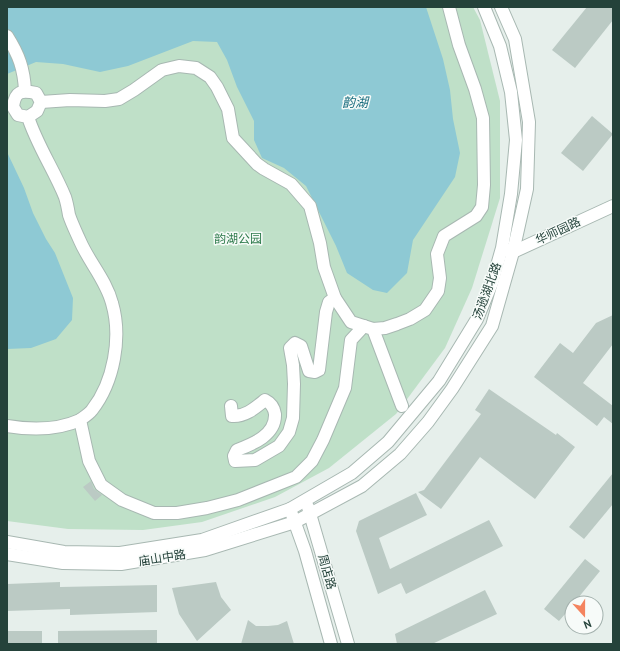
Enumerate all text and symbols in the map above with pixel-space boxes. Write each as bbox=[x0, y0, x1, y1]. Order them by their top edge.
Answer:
water label: 韵湖 bbox=[342, 94, 370, 111]
street label: 华师园路 bbox=[533, 214, 583, 247]
park label: 韵湖公园 bbox=[214, 231, 262, 246]
street label: 汤逊湖北路 bbox=[469, 260, 504, 322]
street label: 庙山中路 bbox=[137, 546, 187, 569]
street label: 周店路 bbox=[315, 552, 340, 591]
north arrow bbox=[564, 595, 604, 635]
text: N bbox=[582, 617, 593, 632]

